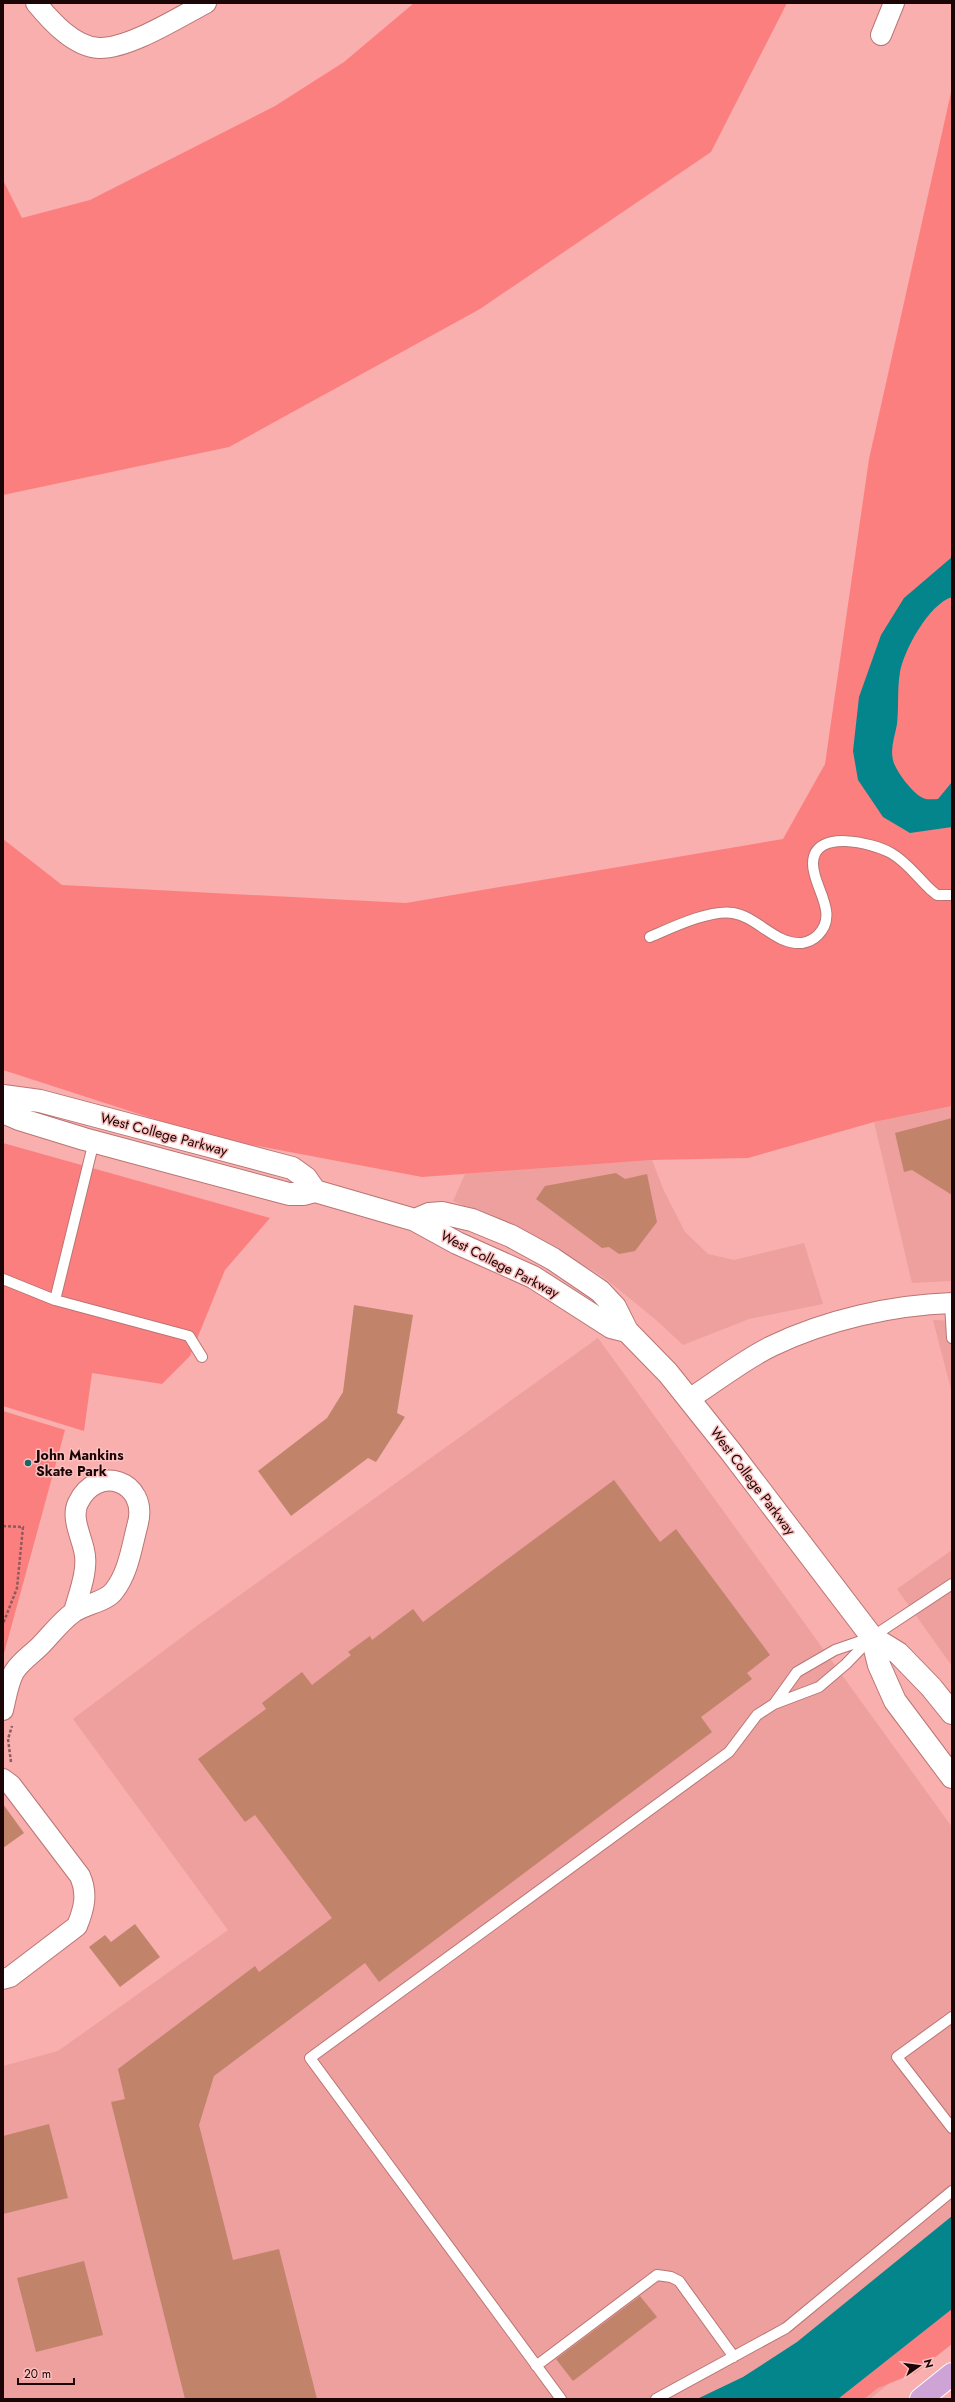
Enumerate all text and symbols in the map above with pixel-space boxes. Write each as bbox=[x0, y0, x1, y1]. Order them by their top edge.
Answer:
street label: West College Parkway bbox=[98, 1107, 231, 1161]
street label: West College Parkway bbox=[437, 1225, 564, 1303]
street label: West College Parkway bbox=[706, 1423, 801, 1540]
place label: John Mankins Skate Park bbox=[33, 1445, 124, 1481]
marker: John Mankins Skate Park bbox=[23, 1458, 33, 1468]
north arrow bbox=[899, 2346, 939, 2386]
text: N bbox=[920, 2357, 938, 2370]
scale bar bbox=[18, 2360, 74, 2386]
text: 20 m bbox=[24, 2365, 51, 2383]

